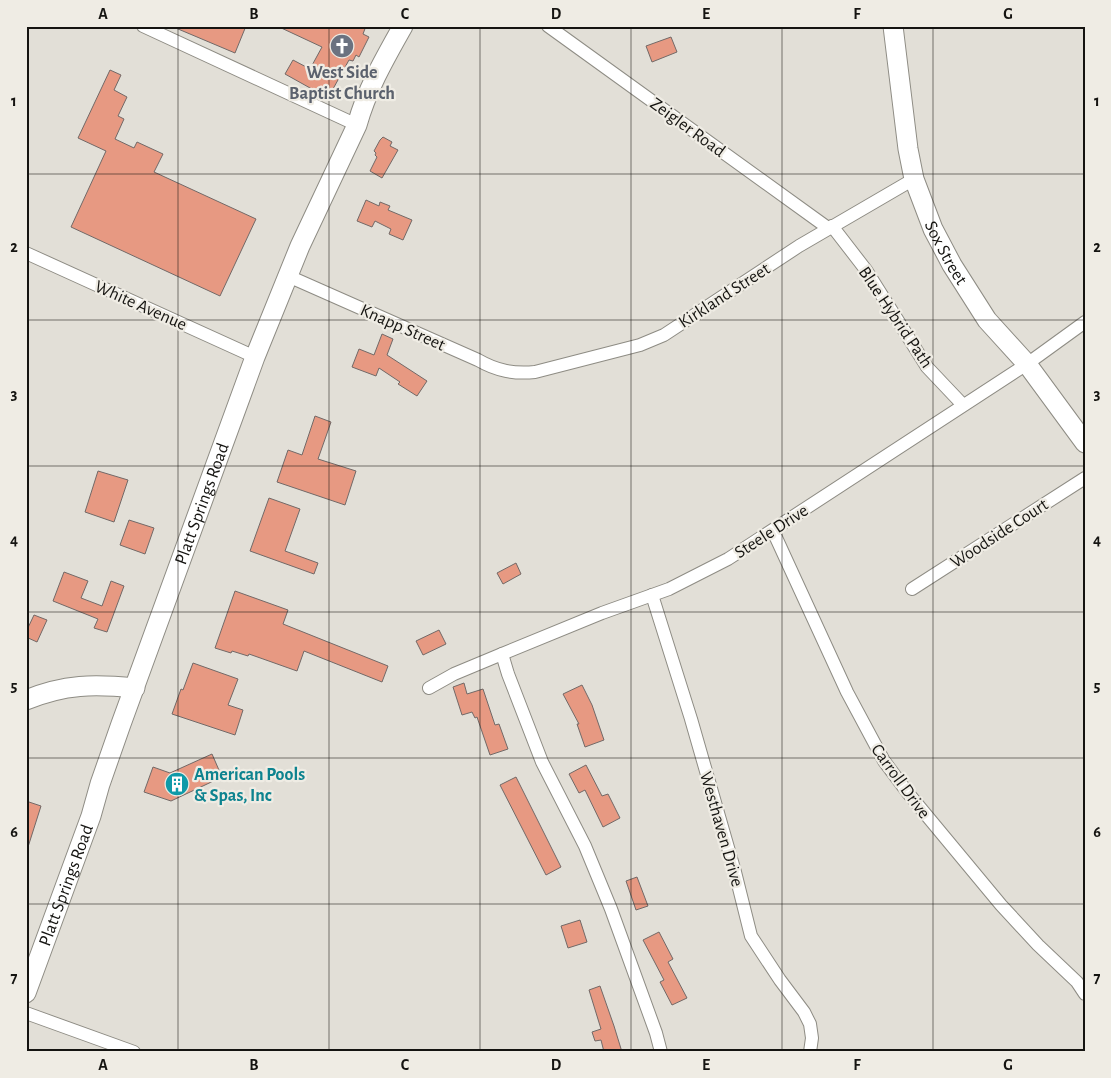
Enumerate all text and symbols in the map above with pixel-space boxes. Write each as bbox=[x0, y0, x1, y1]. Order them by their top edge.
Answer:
text: A bbox=[98, 6, 108, 22]
text: B bbox=[249, 6, 259, 22]
text: C bbox=[401, 6, 410, 22]
text: D bbox=[551, 6, 562, 22]
text: E bbox=[702, 6, 710, 22]
text: F bbox=[853, 6, 861, 22]
text: G bbox=[1003, 6, 1013, 22]
church icon: West Side Baptist Church bbox=[329, 33, 355, 59]
place label: West Side Baptist Church bbox=[289, 64, 395, 103]
text: 1 bbox=[11, 93, 17, 109]
text: 1 bbox=[1094, 93, 1100, 109]
street label: Zeigler Road bbox=[647, 95, 728, 161]
street label: Sox Street bbox=[921, 219, 970, 289]
text: 2 bbox=[10, 239, 18, 255]
text: 2 bbox=[1093, 239, 1101, 255]
street label: Kirkland Street bbox=[676, 260, 774, 332]
street label: Blue Hybrid Path bbox=[855, 264, 936, 371]
street label: White Avenue bbox=[92, 278, 189, 334]
street label: Knapp Street bbox=[357, 301, 448, 355]
text: 3 bbox=[11, 386, 18, 402]
text: 3 bbox=[1094, 386, 1101, 402]
street label: Platt Springs Road bbox=[172, 441, 233, 567]
street label: Woodside Court bbox=[948, 496, 1052, 572]
street label: Steele Drive bbox=[732, 501, 812, 562]
text: 4 bbox=[10, 532, 18, 548]
text: 4 bbox=[1093, 532, 1101, 548]
text: 5 bbox=[11, 678, 18, 694]
text: 5 bbox=[1094, 678, 1101, 694]
street label: Carroll Drive bbox=[867, 741, 933, 822]
place label: American Pools & Spas, Inc bbox=[194, 766, 305, 805]
street label: Westhaven Drive bbox=[696, 770, 746, 889]
building icon: American Pools & Spas, Inc bbox=[164, 771, 190, 797]
street label: Platt Springs Road bbox=[36, 822, 97, 949]
text: 6 bbox=[10, 824, 18, 840]
text: 6 bbox=[1093, 824, 1101, 840]
text: 7 bbox=[11, 970, 18, 986]
text: 7 bbox=[1094, 970, 1101, 986]
text: A bbox=[98, 1057, 108, 1073]
text: B bbox=[249, 1057, 259, 1073]
text: C bbox=[401, 1057, 410, 1073]
text: D bbox=[551, 1057, 562, 1073]
text: E bbox=[702, 1057, 710, 1073]
text: F bbox=[853, 1057, 861, 1073]
text: G bbox=[1003, 1057, 1013, 1073]

